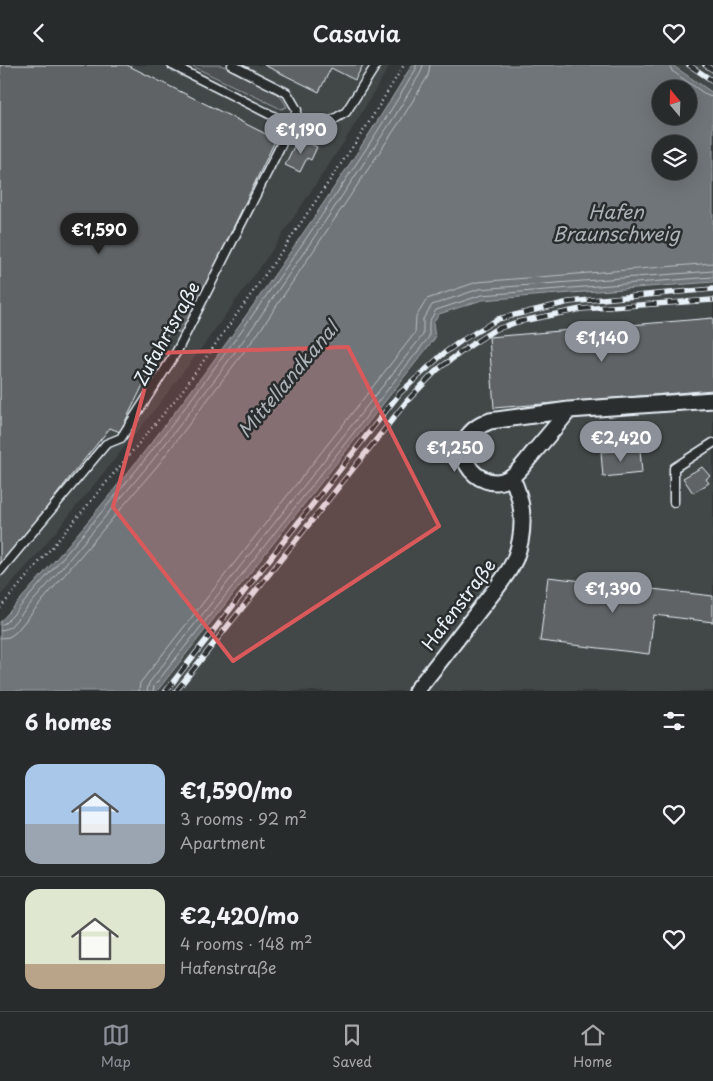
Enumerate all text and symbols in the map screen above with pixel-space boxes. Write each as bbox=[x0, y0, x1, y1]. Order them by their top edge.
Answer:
text: Casavia bbox=[313, 16, 400, 49]
icon: back bbox=[25, 19, 53, 47]
icon: heart bbox=[660, 19, 688, 47]
north arrow bbox=[652, 80, 698, 125]
map controls bbox=[652, 80, 697, 180]
pin: €1,190 bbox=[260, 113, 342, 155]
text: €1,190 bbox=[275, 117, 327, 141]
button: layers bbox=[652, 135, 697, 180]
water label: Hafen Braunschweig bbox=[553, 197, 680, 247]
pin: €1,590 bbox=[58, 213, 140, 255]
text: €1,590 bbox=[71, 217, 127, 241]
street label: Zufahrtsraße bbox=[126, 276, 206, 390]
water label: Mittellandkanal bbox=[230, 313, 346, 443]
pin: €1,140 bbox=[561, 321, 643, 363]
text: €1,140 bbox=[576, 325, 628, 349]
pin: €2,420 bbox=[580, 421, 662, 463]
text: €2,420 bbox=[591, 425, 651, 449]
pin: €1,250 bbox=[414, 431, 496, 473]
text: €1,250 bbox=[427, 435, 483, 459]
street label: Hafenstraße bbox=[415, 552, 501, 656]
pin: €1,390 bbox=[572, 571, 654, 614]
text: €1,390 bbox=[585, 576, 641, 600]
text: 6 homes bbox=[25, 705, 111, 737]
icon: filters bbox=[660, 707, 688, 735]
text: €1,590/mo bbox=[180, 774, 292, 806]
icon: home bbox=[65, 784, 125, 844]
icon: heart bbox=[660, 800, 688, 828]
text: 3 rooms · 92 m² bbox=[180, 806, 307, 830]
text: Apartment bbox=[180, 830, 265, 854]
text: €2,420/mo bbox=[180, 899, 299, 931]
icon: home bbox=[65, 909, 125, 969]
icon: heart bbox=[660, 925, 688, 953]
text: 4 rooms · 148 m² bbox=[180, 931, 313, 955]
text: Hafenstraße bbox=[180, 955, 277, 979]
tab: Map bbox=[101, 1021, 131, 1072]
tab: Saved bbox=[332, 1021, 372, 1072]
tab: Home bbox=[573, 1021, 612, 1072]

